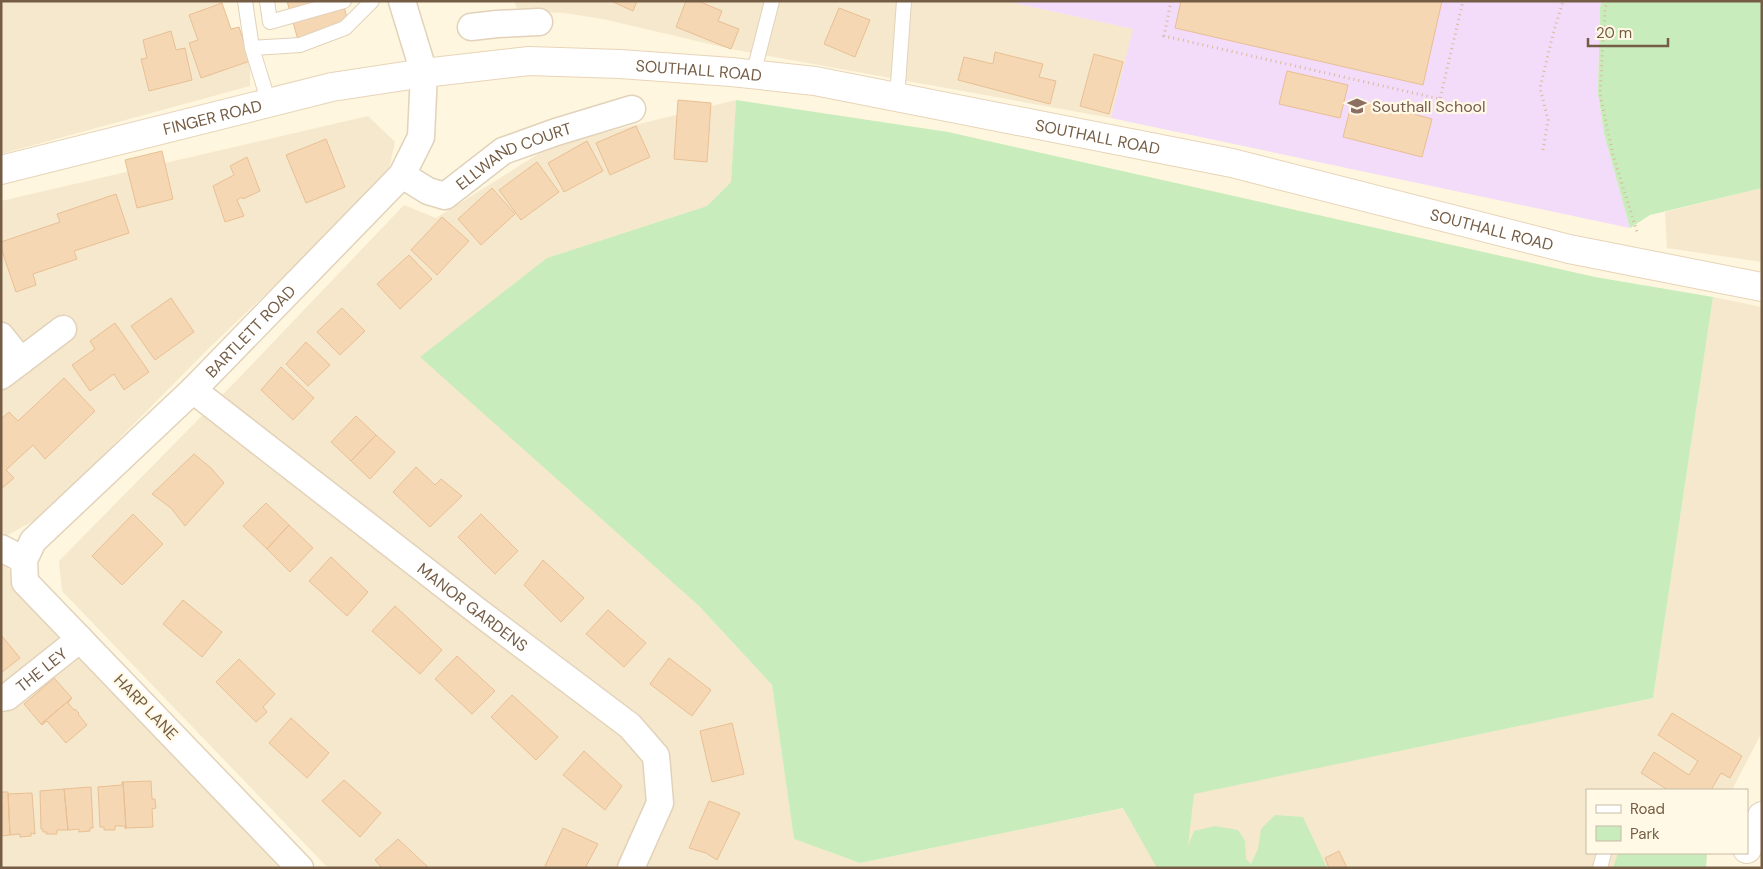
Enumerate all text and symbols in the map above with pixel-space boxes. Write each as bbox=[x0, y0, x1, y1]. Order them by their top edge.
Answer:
scale bar bbox=[1588, 15, 1668, 47]
text: 20 m bbox=[1596, 23, 1632, 43]
street label: SOUTHALL ROAD bbox=[635, 55, 763, 86]
street label: FINGER ROAD bbox=[161, 94, 264, 139]
school or university icon: Southall School bbox=[1346, 95, 1368, 117]
place label: Southall School bbox=[1372, 96, 1486, 117]
street label: SOUTHALL ROAD bbox=[1034, 114, 1162, 159]
street label: ELLWAND COURT bbox=[451, 117, 574, 194]
street label: SOUTHALL ROAD bbox=[1428, 203, 1556, 255]
street label: BARTLETT ROAD bbox=[201, 280, 300, 382]
street label: MANOR GARDENS bbox=[413, 558, 532, 656]
street label: THE LEY bbox=[11, 643, 71, 697]
street label: HARP LANE bbox=[109, 670, 183, 744]
legend bbox=[1586, 789, 1748, 854]
text: Road bbox=[1630, 799, 1665, 819]
text: Park bbox=[1630, 824, 1660, 844]

